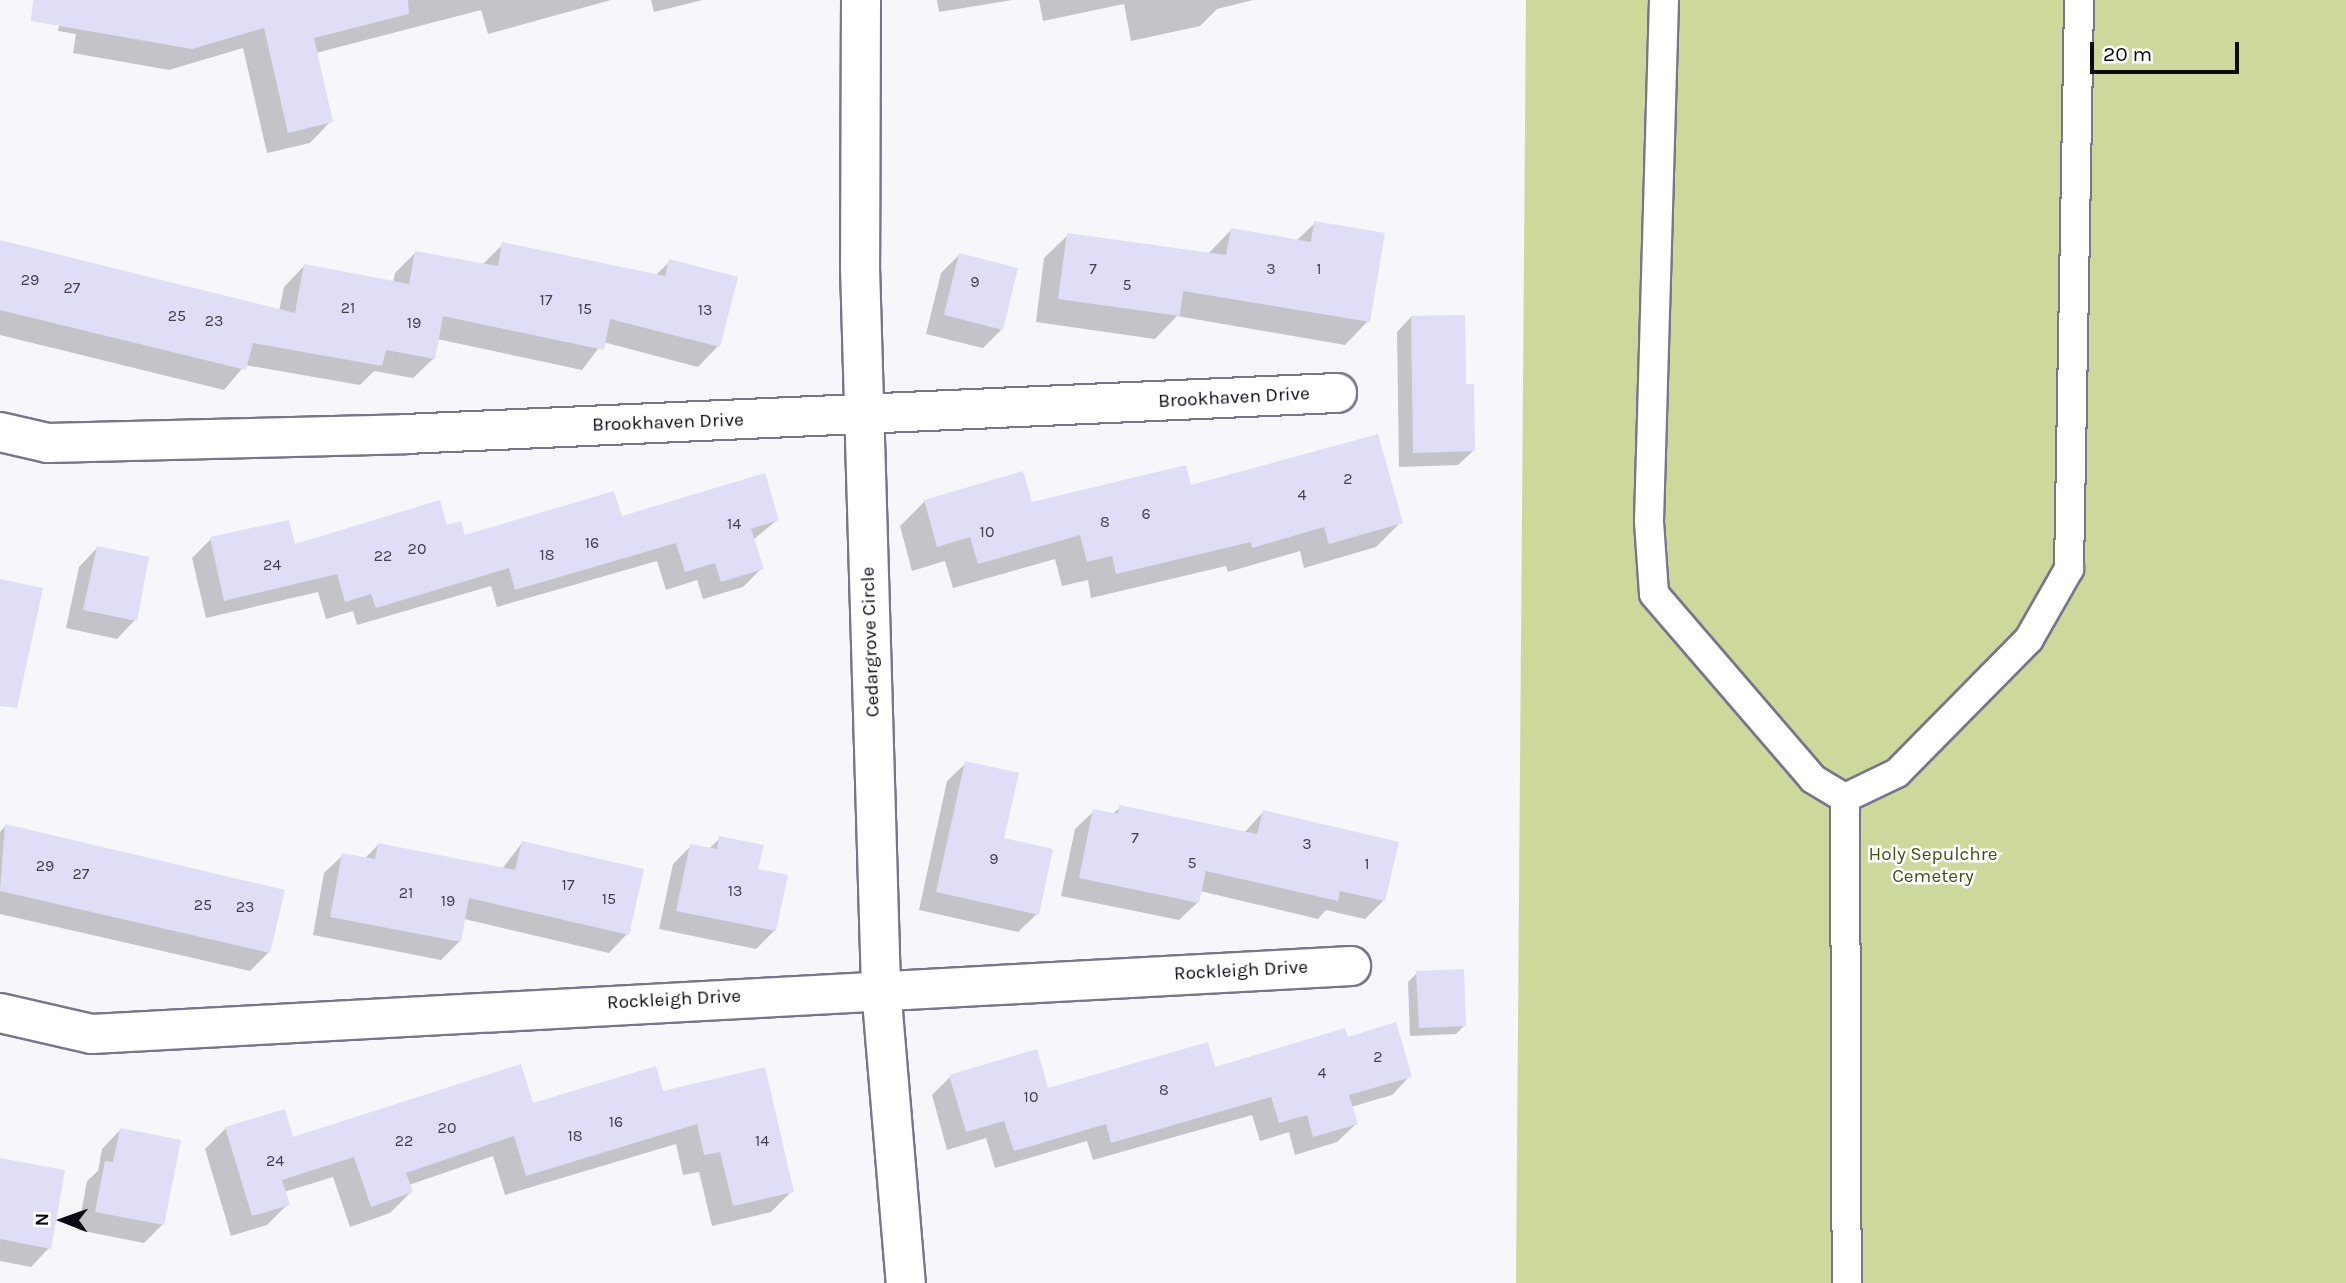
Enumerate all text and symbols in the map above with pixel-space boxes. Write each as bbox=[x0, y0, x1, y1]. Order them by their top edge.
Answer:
scale bar bbox=[2094, 28, 2243, 72]
text: 20 m bbox=[2103, 42, 2152, 66]
house number: 7 bbox=[1089, 259, 1097, 279]
house number: 3 bbox=[1266, 259, 1276, 279]
house number: 1 bbox=[1316, 259, 1322, 279]
house number: 29 bbox=[21, 270, 39, 290]
house number: 9 bbox=[970, 272, 980, 292]
house number: 5 bbox=[1122, 275, 1132, 295]
house number: 27 bbox=[64, 278, 80, 298]
house number: 17 bbox=[540, 290, 552, 310]
house number: 21 bbox=[341, 298, 355, 318]
house number: 15 bbox=[578, 299, 592, 319]
house number: 13 bbox=[698, 300, 712, 320]
house number: 25 bbox=[168, 306, 186, 326]
house number: 23 bbox=[205, 311, 223, 331]
house number: 19 bbox=[407, 313, 421, 333]
street label: Brookhaven Drive bbox=[1158, 383, 1310, 413]
street label: Brookhaven Drive bbox=[592, 409, 744, 437]
house number: 2 bbox=[1343, 469, 1353, 489]
house number: 4 bbox=[1298, 485, 1306, 505]
house number: 6 bbox=[1141, 504, 1151, 524]
house number: 8 bbox=[1100, 512, 1110, 532]
house number: 14 bbox=[727, 514, 741, 534]
house number: 10 bbox=[980, 522, 994, 542]
house number: 16 bbox=[585, 533, 599, 553]
house number: 20 bbox=[408, 539, 426, 559]
house number: 18 bbox=[539, 545, 555, 565]
house number: 22 bbox=[374, 546, 392, 566]
house number: 24 bbox=[263, 555, 281, 575]
street label: Cedargrove Circle bbox=[857, 566, 885, 718]
house number: 7 bbox=[1131, 828, 1139, 848]
house number: 3 bbox=[1302, 834, 1312, 854]
park label: Holy Sepulchre Cemetery bbox=[1869, 844, 1997, 888]
house number: 9 bbox=[989, 849, 999, 869]
house number: 5 bbox=[1187, 853, 1197, 873]
house number: 1 bbox=[1364, 854, 1370, 874]
house number: 29 bbox=[36, 856, 54, 876]
house number: 27 bbox=[73, 864, 89, 884]
house number: 17 bbox=[562, 875, 574, 895]
house number: 13 bbox=[728, 881, 742, 901]
house number: 21 bbox=[399, 883, 413, 903]
house number: 15 bbox=[602, 889, 616, 909]
house number: 19 bbox=[441, 891, 455, 911]
house number: 25 bbox=[194, 895, 212, 915]
house number: 23 bbox=[236, 897, 254, 917]
street label: Rockleigh Drive bbox=[1173, 956, 1309, 986]
street label: Rockleigh Drive bbox=[606, 985, 742, 1015]
house number: 2 bbox=[1373, 1047, 1383, 1067]
house number: 4 bbox=[1318, 1063, 1326, 1083]
house number: 8 bbox=[1159, 1080, 1169, 1100]
house number: 10 bbox=[1024, 1087, 1038, 1107]
house number: 16 bbox=[609, 1112, 623, 1132]
house number: 20 bbox=[438, 1118, 456, 1138]
house number: 18 bbox=[567, 1126, 583, 1146]
house number: 22 bbox=[395, 1131, 413, 1151]
house number: 14 bbox=[755, 1131, 769, 1151]
house number: 24 bbox=[266, 1151, 284, 1171]
north arrow bbox=[28, 1185, 98, 1255]
text: N bbox=[31, 1213, 53, 1227]

